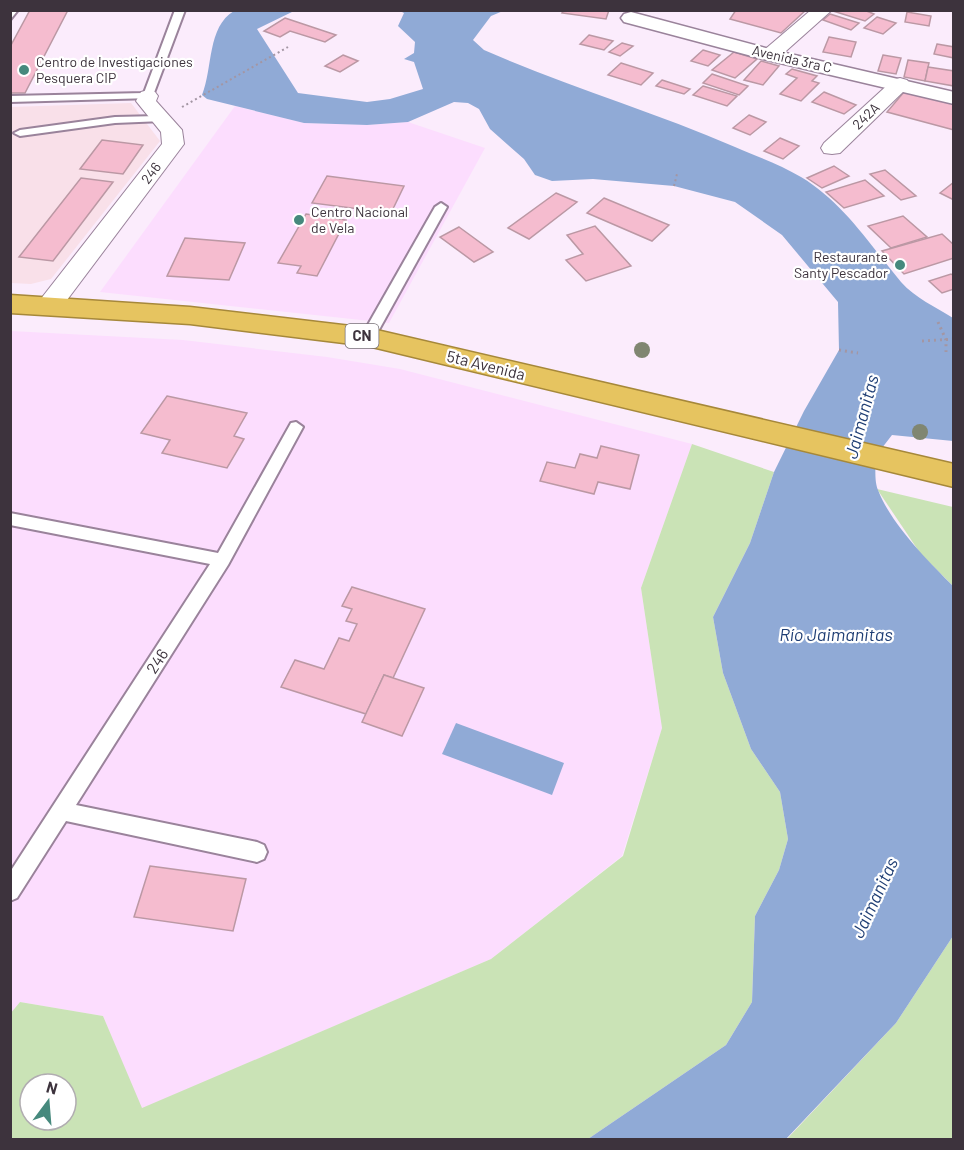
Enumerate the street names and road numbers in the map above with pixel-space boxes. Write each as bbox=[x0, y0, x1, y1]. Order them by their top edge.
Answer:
street label: Avenida 3ra C bbox=[751, 41, 834, 76]
street label: 242A bbox=[849, 98, 883, 133]
street label: 246 bbox=[137, 159, 164, 187]
road number: CN bbox=[346, 324, 378, 348]
street label: 5ta Avenida bbox=[445, 346, 527, 383]
street label: 246 bbox=[142, 645, 172, 677]

